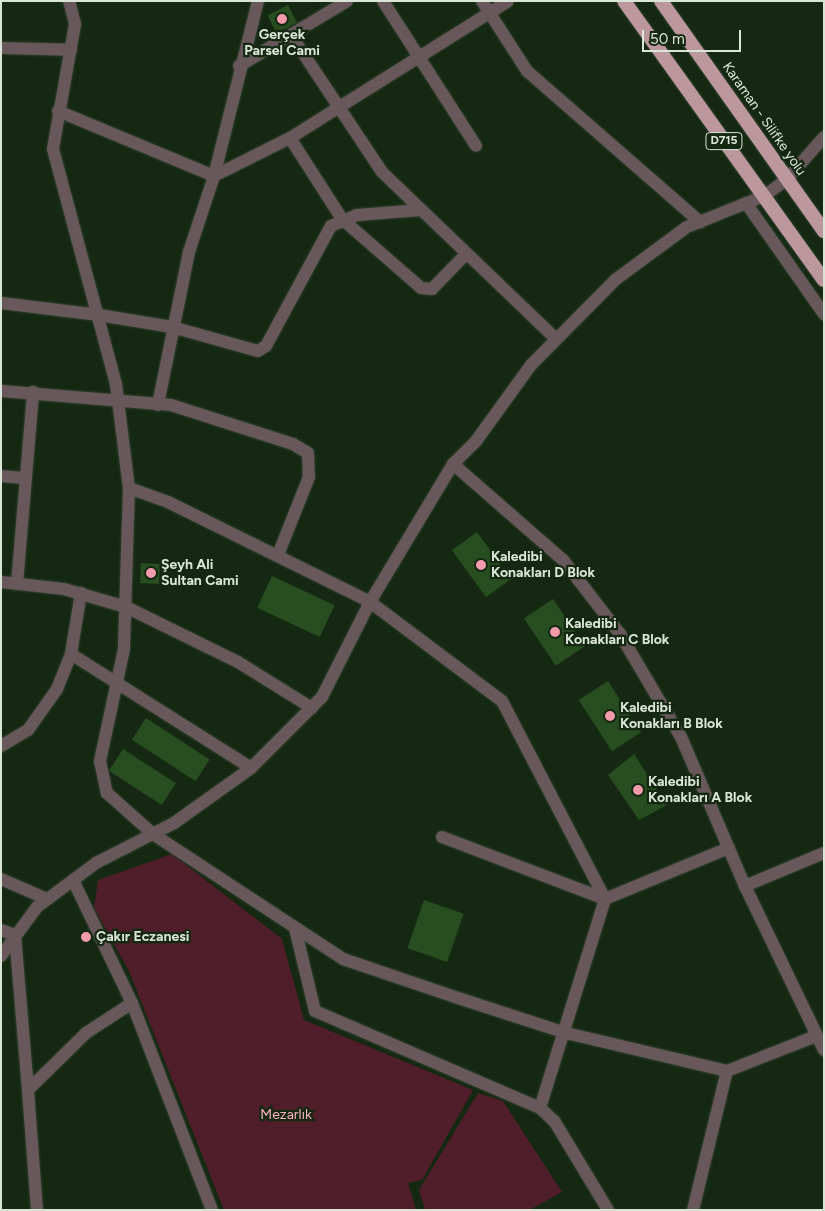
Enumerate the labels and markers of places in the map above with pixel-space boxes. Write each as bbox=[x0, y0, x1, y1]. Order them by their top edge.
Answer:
marker: Gerçek Parsel Cami bbox=[276, 13, 288, 25]
place label: Gerçek Parsel Cami bbox=[244, 27, 320, 59]
place label: Kaledibi Konakları D Blok bbox=[491, 549, 595, 582]
place label: Şeyh Ali Sultan Cami bbox=[161, 557, 239, 590]
marker: Kaledibi Konakları D Blok bbox=[475, 559, 487, 571]
marker: Şeyh Ali Sultan Cami bbox=[145, 567, 157, 579]
place label: Kaledibi Konakları C Blok bbox=[565, 616, 669, 648]
marker: Kaledibi Konakları C Blok bbox=[549, 626, 561, 638]
place label: Kaledibi Konakları B Blok bbox=[620, 700, 723, 732]
marker: Kaledibi Konakları B Blok bbox=[604, 710, 616, 722]
place label: Kaledibi Konakları A Blok bbox=[648, 774, 752, 806]
marker: Kaledibi Konakları A Blok bbox=[632, 784, 644, 796]
place label: Çakır Eczanesi bbox=[96, 929, 189, 945]
marker: Çakır Eczanesi bbox=[80, 931, 92, 943]

